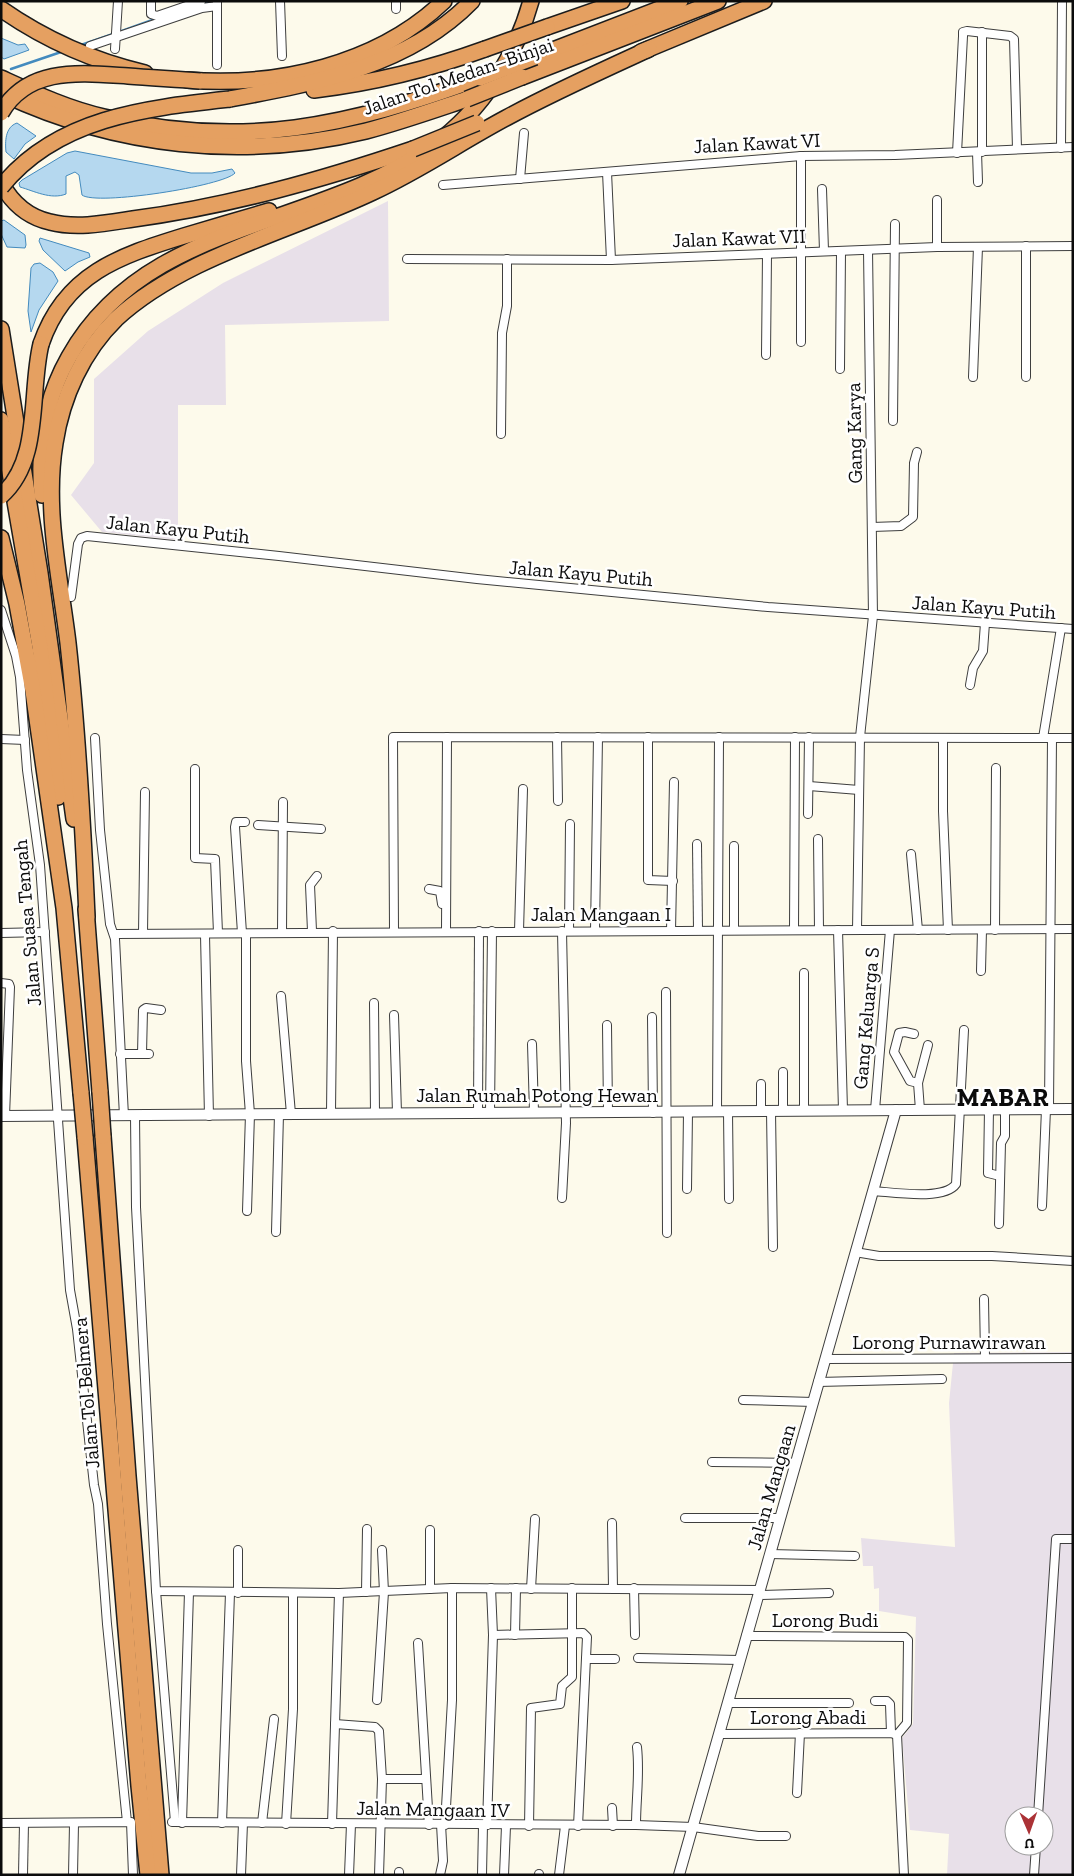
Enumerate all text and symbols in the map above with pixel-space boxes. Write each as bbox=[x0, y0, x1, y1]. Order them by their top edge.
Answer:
street label: Jalan Tol Medan–Binjai bbox=[360, 32, 557, 120]
street label: Jalan Kawat VI bbox=[693, 128, 821, 158]
street label: Jalan Kawat VII bbox=[672, 224, 806, 252]
street label: Gang Karya bbox=[841, 382, 867, 484]
street label: Jalan Kayu Putih bbox=[105, 510, 252, 549]
street label: Jalan Kayu Putih bbox=[508, 555, 655, 591]
street label: Jalan Kayu Putih bbox=[911, 590, 1058, 624]
street label: Jalan Suasa Tengah bbox=[8, 838, 46, 1007]
street label: Jalan Mangaan I bbox=[531, 902, 671, 926]
street label: Gang Keluarga S bbox=[848, 946, 884, 1090]
district label: MABAR bbox=[957, 1082, 1049, 1112]
street label: Jalan Rumah Potong Hewan bbox=[416, 1083, 658, 1107]
street label: Jalan Tol Belmera bbox=[67, 1316, 105, 1470]
street label: Lorong Purnawirawan bbox=[852, 1330, 1046, 1354]
street label: Jalan Mangaan bbox=[742, 1421, 801, 1553]
street label: Lorong Budi bbox=[772, 1608, 879, 1632]
street label: Lorong Abadi bbox=[750, 1705, 866, 1729]
street label: Jalan Mangaan IV bbox=[356, 1796, 510, 1822]
north arrow bbox=[1004, 1806, 1054, 1856]
text: U bbox=[1024, 1835, 1035, 1852]

